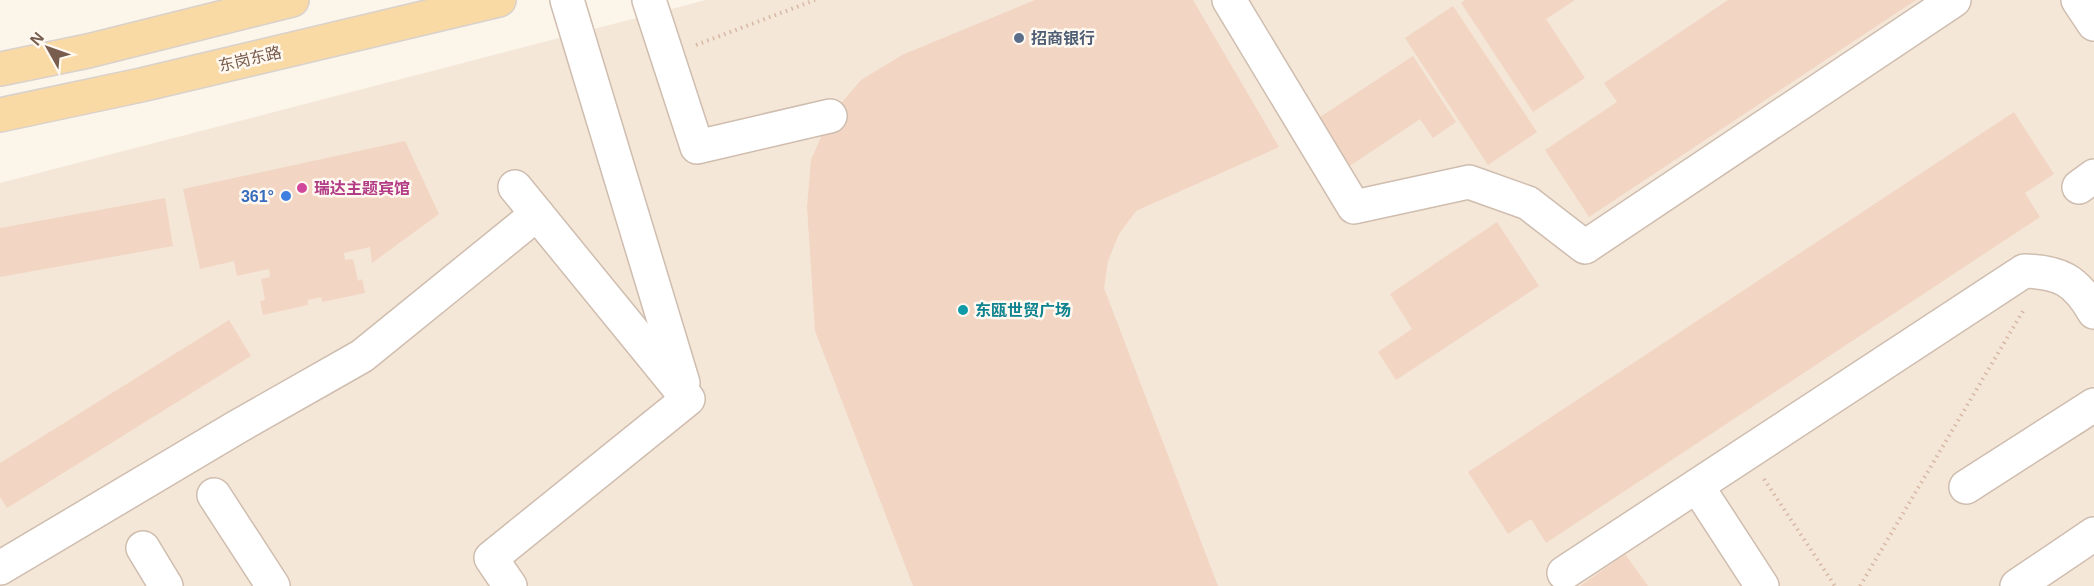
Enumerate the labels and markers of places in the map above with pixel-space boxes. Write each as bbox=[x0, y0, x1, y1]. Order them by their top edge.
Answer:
place label: 招商银行 bbox=[1031, 30, 1095, 47]
marker: 招商银行 bbox=[1012, 31, 1026, 45]
place label: 瑞达主题宾馆 bbox=[314, 180, 410, 197]
marker: 瑞达主题宾馆 bbox=[295, 181, 309, 195]
place label: 361° bbox=[241, 188, 274, 205]
marker: 361° bbox=[279, 189, 293, 203]
place label: 东瓯世贸广场 bbox=[975, 302, 1071, 319]
marker: 东瓯世贸广场 bbox=[956, 303, 970, 317]

